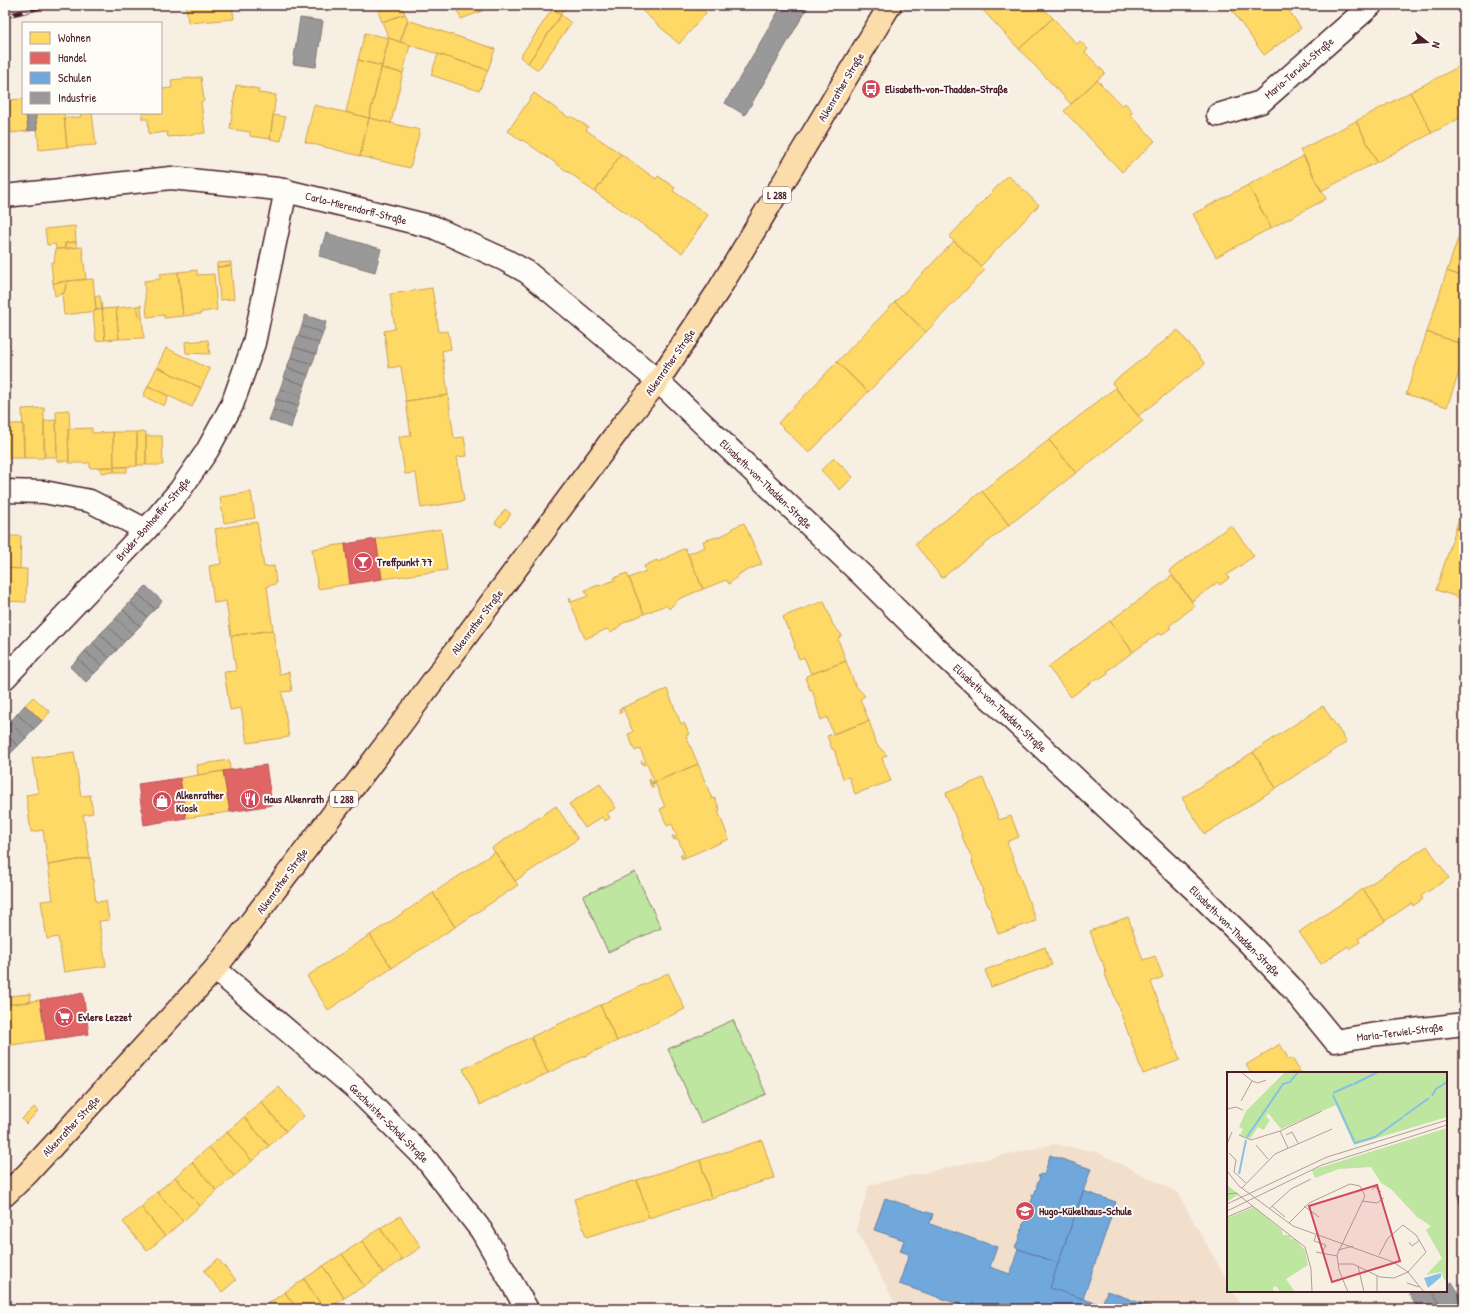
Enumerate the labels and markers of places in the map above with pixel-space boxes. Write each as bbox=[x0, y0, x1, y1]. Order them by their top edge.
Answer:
bus stop icon: Elisabeth-von-Thadden-Straße bbox=[860, 78, 882, 100]
place label: Elisabeth-von-Thadden-Straße bbox=[885, 82, 1008, 97]
bar icon: Treffpunkt 77 bbox=[352, 551, 374, 573]
place label: Treffpunkt 77 bbox=[376, 555, 433, 570]
place label: Alkenrather Kiosk bbox=[176, 788, 225, 815]
restaurant icon: Haus Alkenrath bbox=[239, 788, 261, 810]
shop icon: Alkenrather Kiosk bbox=[151, 790, 173, 812]
place label: Haus Alkenrath bbox=[264, 792, 324, 806]
supermarket icon: Evlere Lezzet bbox=[53, 1006, 75, 1028]
place label: Evlere Lezzet bbox=[78, 1010, 133, 1024]
school or university icon: Hugo-Kükelhaus-Schule bbox=[1014, 1200, 1036, 1222]
place label: Hugo-Kükelhaus-Schule bbox=[1039, 1204, 1133, 1219]

